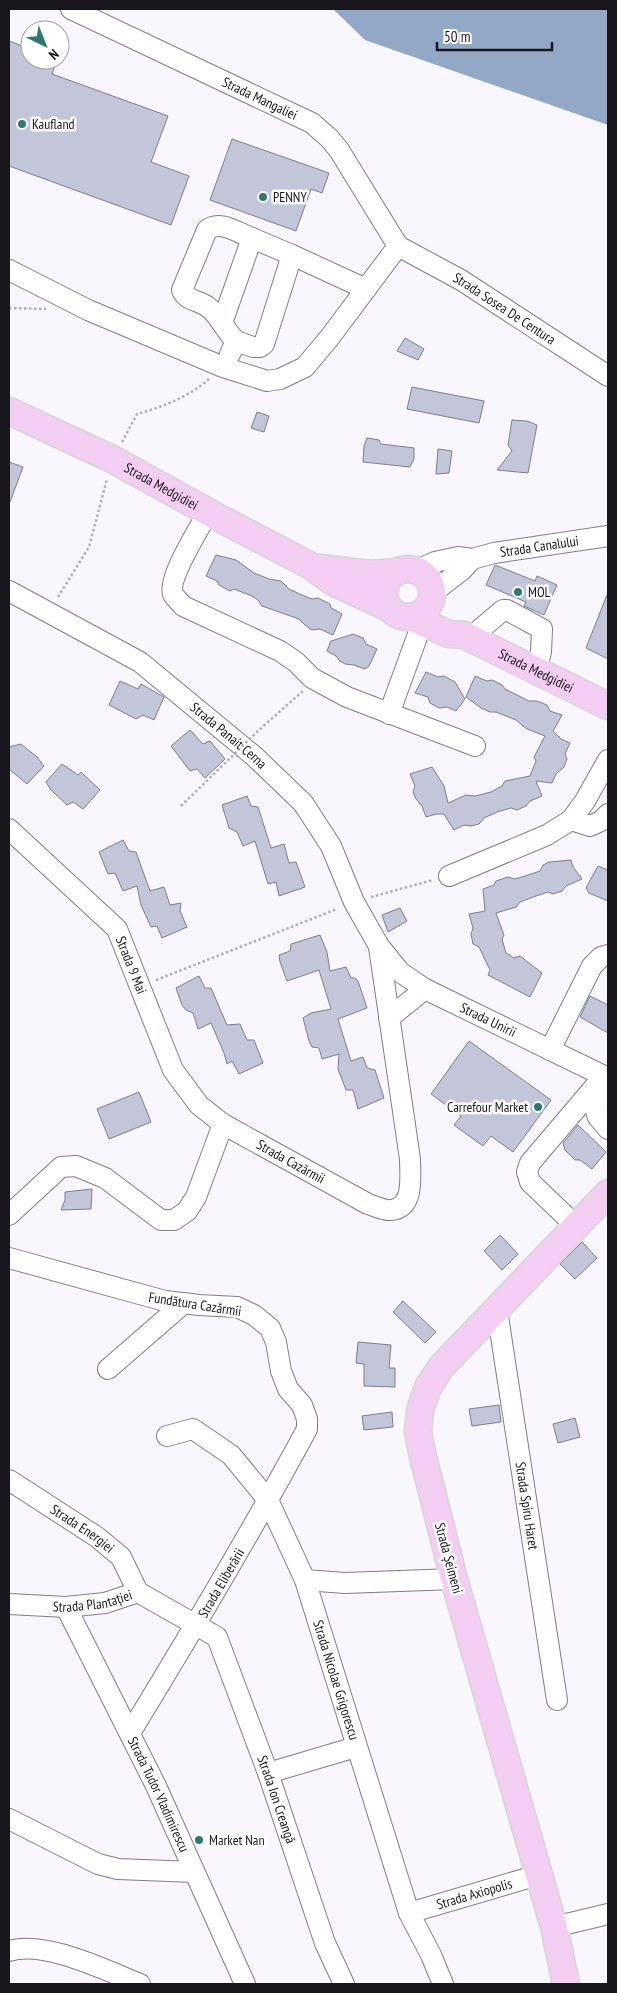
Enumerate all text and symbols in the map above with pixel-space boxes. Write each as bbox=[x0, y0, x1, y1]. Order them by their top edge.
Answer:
north arrow bbox=[20, 20, 70, 70]
scale bar bbox=[437, 20, 552, 52]
text: 50 m bbox=[444, 27, 470, 46]
text: N bbox=[45, 45, 63, 64]
street label: Strada Mangaliei bbox=[219, 73, 301, 124]
place label: Kaufland bbox=[32, 115, 75, 133]
marker: Kaufland bbox=[16, 118, 28, 130]
place label: PENNY bbox=[273, 188, 307, 206]
marker: PENNY bbox=[257, 191, 269, 203]
street label: Strada Sosea De Centura bbox=[450, 269, 559, 348]
street label: Strada Medgidiei bbox=[121, 459, 201, 514]
street label: Strada Canalului bbox=[499, 531, 580, 561]
place label: MOL bbox=[528, 583, 551, 601]
marker: MOL bbox=[512, 586, 524, 598]
street label: Strada Medgidiei bbox=[495, 644, 577, 697]
street label: Strada Panait Cerna bbox=[187, 698, 271, 773]
street label: Strada 9 Mai bbox=[112, 933, 151, 997]
street label: Strada Unirii bbox=[457, 998, 519, 1041]
place label: Carrefour Market bbox=[447, 1098, 528, 1116]
marker: Carrefour Market bbox=[532, 1101, 544, 1113]
street label: Strada Cazărmii bbox=[253, 1135, 328, 1188]
street label: Fundătura Cazărmii bbox=[147, 1288, 243, 1320]
street label: Strada Spiru Haret bbox=[511, 1461, 543, 1551]
street label: Strada Energiei bbox=[47, 1500, 118, 1557]
street label: Strada Șeimeni bbox=[431, 1521, 467, 1595]
street label: Strada Eliberării bbox=[194, 1545, 248, 1621]
street label: Strada Plantației bbox=[52, 1586, 134, 1616]
street label: Strada Nicolae Grigorescu bbox=[309, 1618, 363, 1742]
street label: Strada Tudor Vladimirescu bbox=[124, 1734, 193, 1855]
street label: Strada Ion Creangă bbox=[253, 1753, 300, 1846]
place label: Market Nan bbox=[209, 1831, 265, 1849]
marker: Market Nan bbox=[193, 1834, 205, 1846]
street label: Strada Axiopolis bbox=[434, 1874, 514, 1913]

